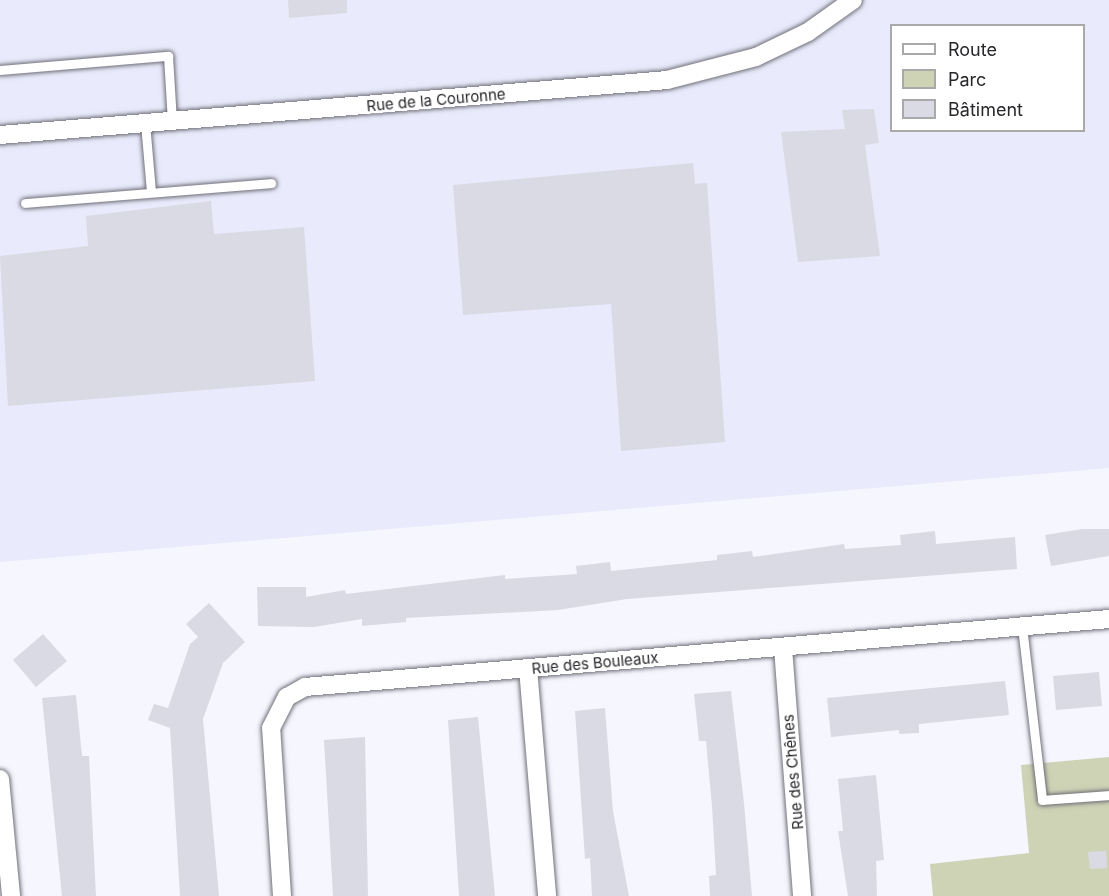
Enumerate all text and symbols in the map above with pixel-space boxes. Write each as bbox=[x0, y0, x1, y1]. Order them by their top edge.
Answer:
legend bbox=[890, 24, 1085, 132]
text: Route bbox=[948, 39, 997, 60]
text: Parc bbox=[948, 69, 986, 90]
street label: Rue de la Couronne bbox=[366, 85, 506, 115]
text: Bâtiment bbox=[948, 99, 1023, 120]
street label: Rue des Bouleaux bbox=[531, 648, 659, 678]
street label: Rue des Chênes bbox=[779, 714, 807, 830]

